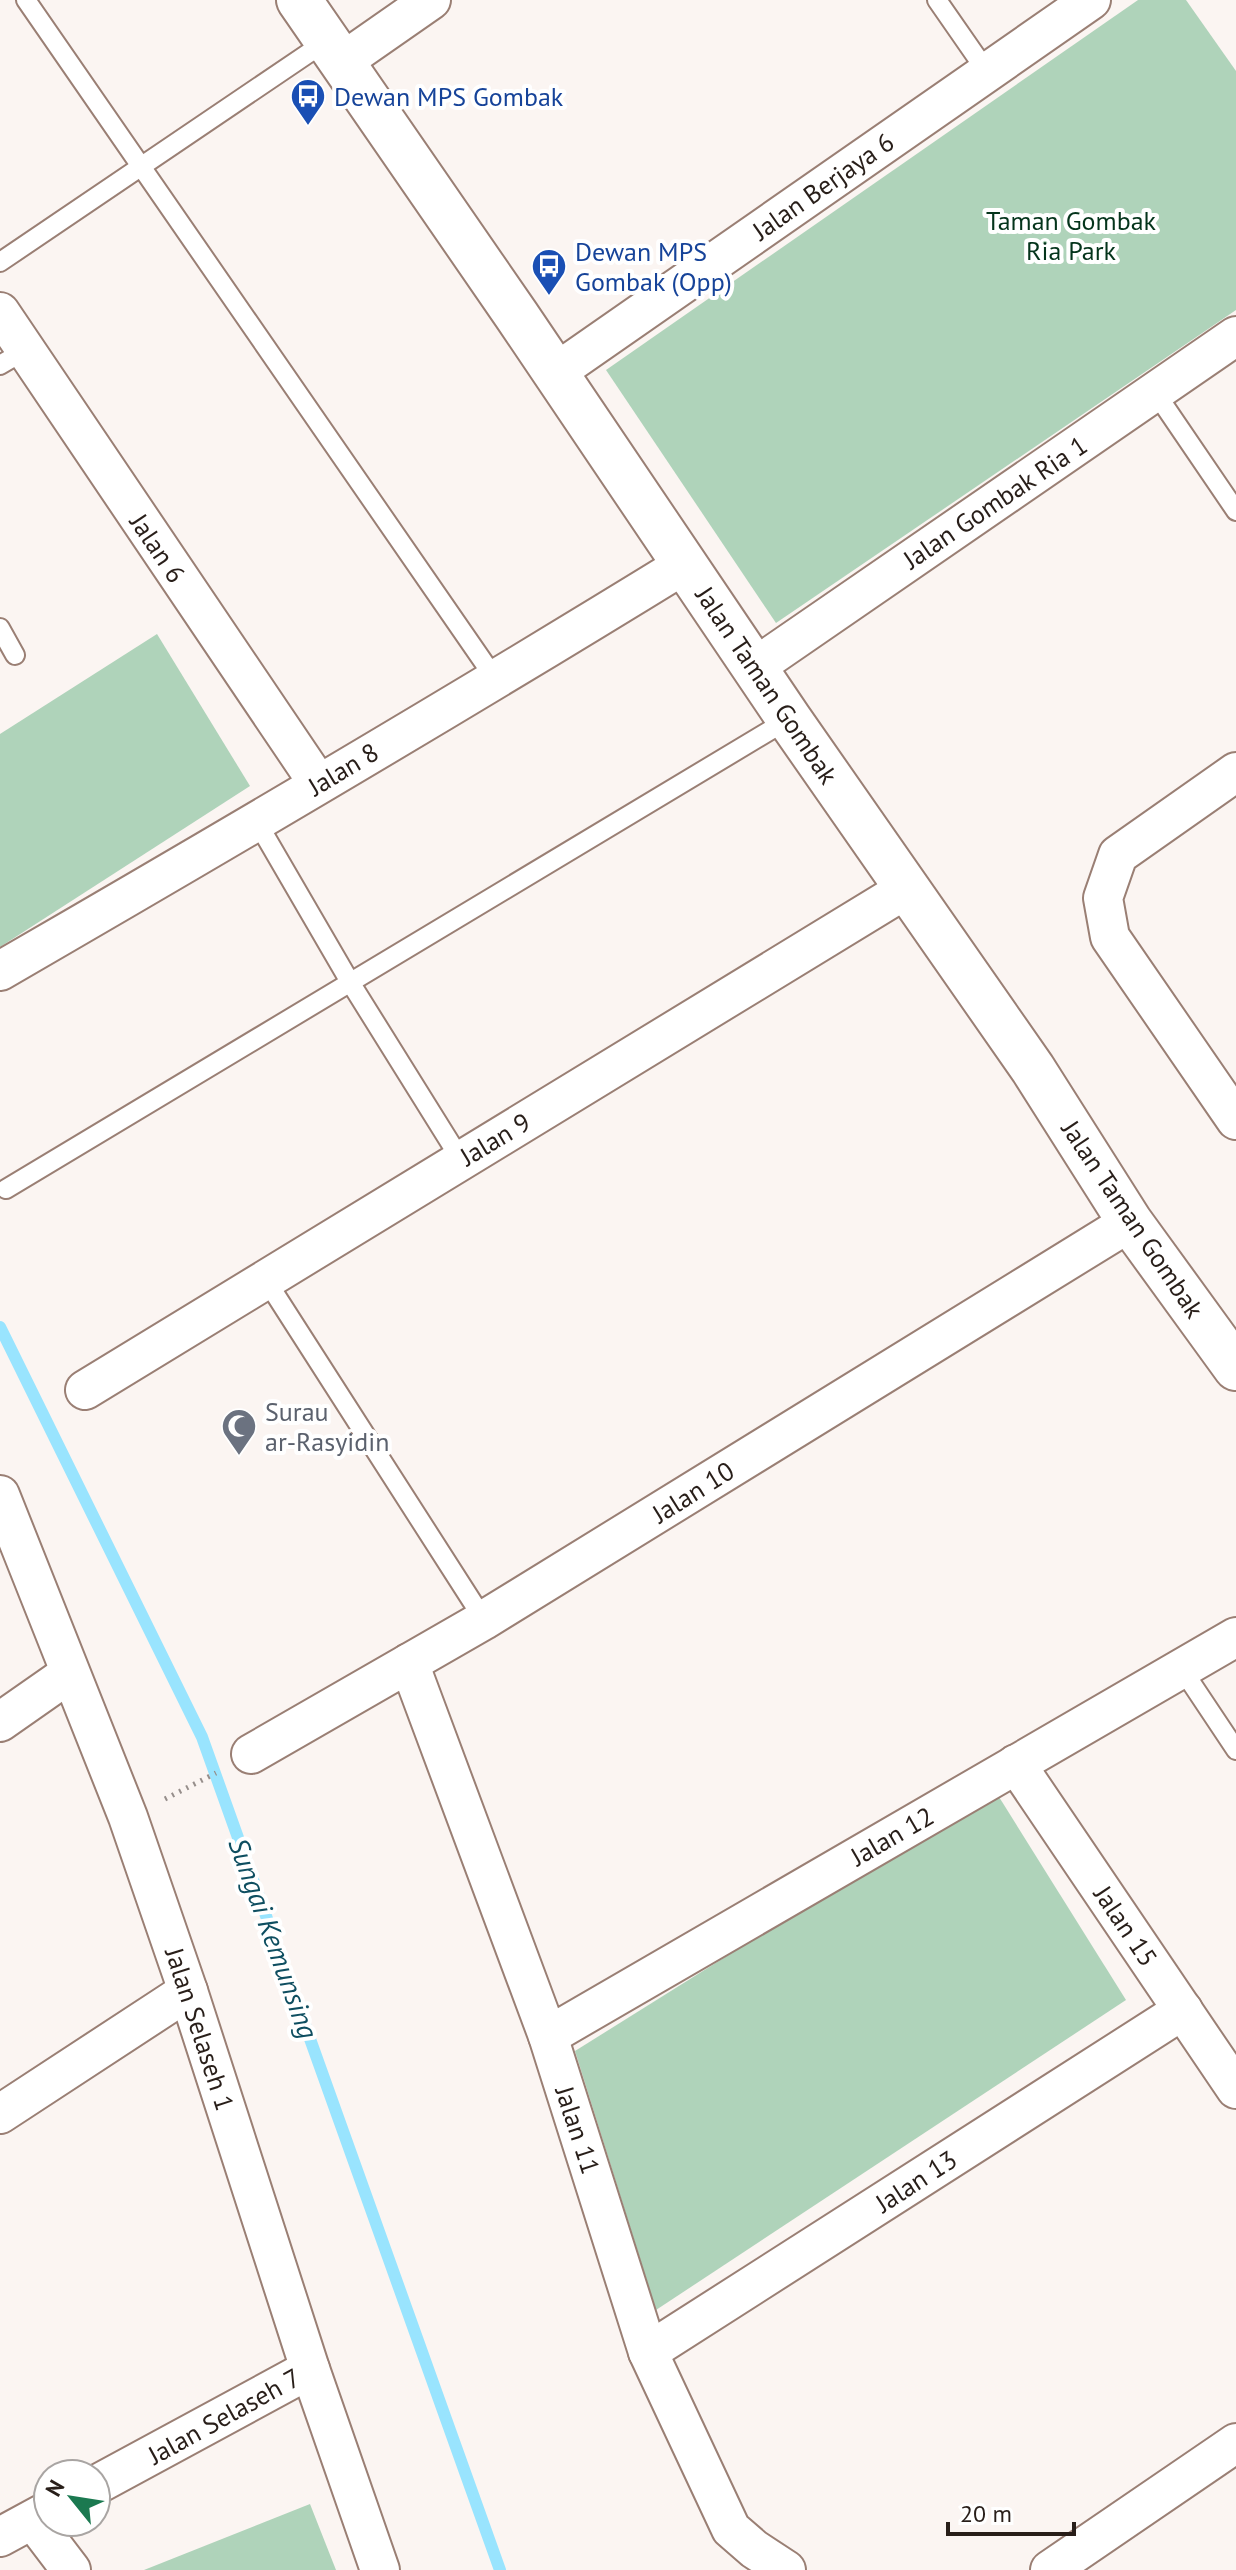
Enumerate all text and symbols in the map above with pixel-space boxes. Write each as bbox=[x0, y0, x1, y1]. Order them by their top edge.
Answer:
bus stop icon: Dewan MPS Gombak bbox=[289, 77, 327, 127]
place label: Dewan MPS Gombak bbox=[334, 80, 564, 113]
street label: Jalan Berjaya 6 bbox=[745, 125, 900, 247]
park label: Taman Gombak Ria Park bbox=[986, 204, 1157, 267]
place label: Dewan MPS Gombak (Opp) bbox=[575, 235, 732, 298]
bus stop icon: Dewan MPS Gombak (Opp) bbox=[530, 247, 568, 297]
street label: Jalan Gombak Ria 1 bbox=[896, 428, 1093, 576]
street label: Jalan 6 bbox=[122, 506, 193, 589]
street label: Jalan Taman Gombak bbox=[688, 579, 846, 791]
street label: Jalan 8 bbox=[301, 735, 384, 803]
street label: Jalan 9 bbox=[453, 1105, 536, 1173]
street label: Jalan Taman Gombak bbox=[1054, 1113, 1212, 1325]
place label: Surau ar-Rasyidin bbox=[265, 1395, 389, 1458]
mosque icon: Surau ar-Rasyidin bbox=[220, 1407, 258, 1457]
street label: Jalan 10 bbox=[645, 1454, 740, 1530]
street label: Jalan 12 bbox=[844, 1799, 939, 1873]
water label: Sungai Kemunsing bbox=[220, 1832, 328, 2044]
street label: Jalan 15 bbox=[1086, 1878, 1165, 1973]
street label: Jalan Selaseh 1 bbox=[158, 1943, 242, 2115]
street label: Jalan 11 bbox=[548, 2081, 608, 2178]
street label: Jalan 13 bbox=[868, 2143, 963, 2220]
street label: Jalan Selaseh 7 bbox=[141, 2361, 306, 2472]
north arrow bbox=[32, 2458, 112, 2538]
text: N bbox=[39, 2475, 70, 2501]
scale bar bbox=[948, 2486, 1074, 2536]
text: 20 m bbox=[960, 2498, 1012, 2529]

